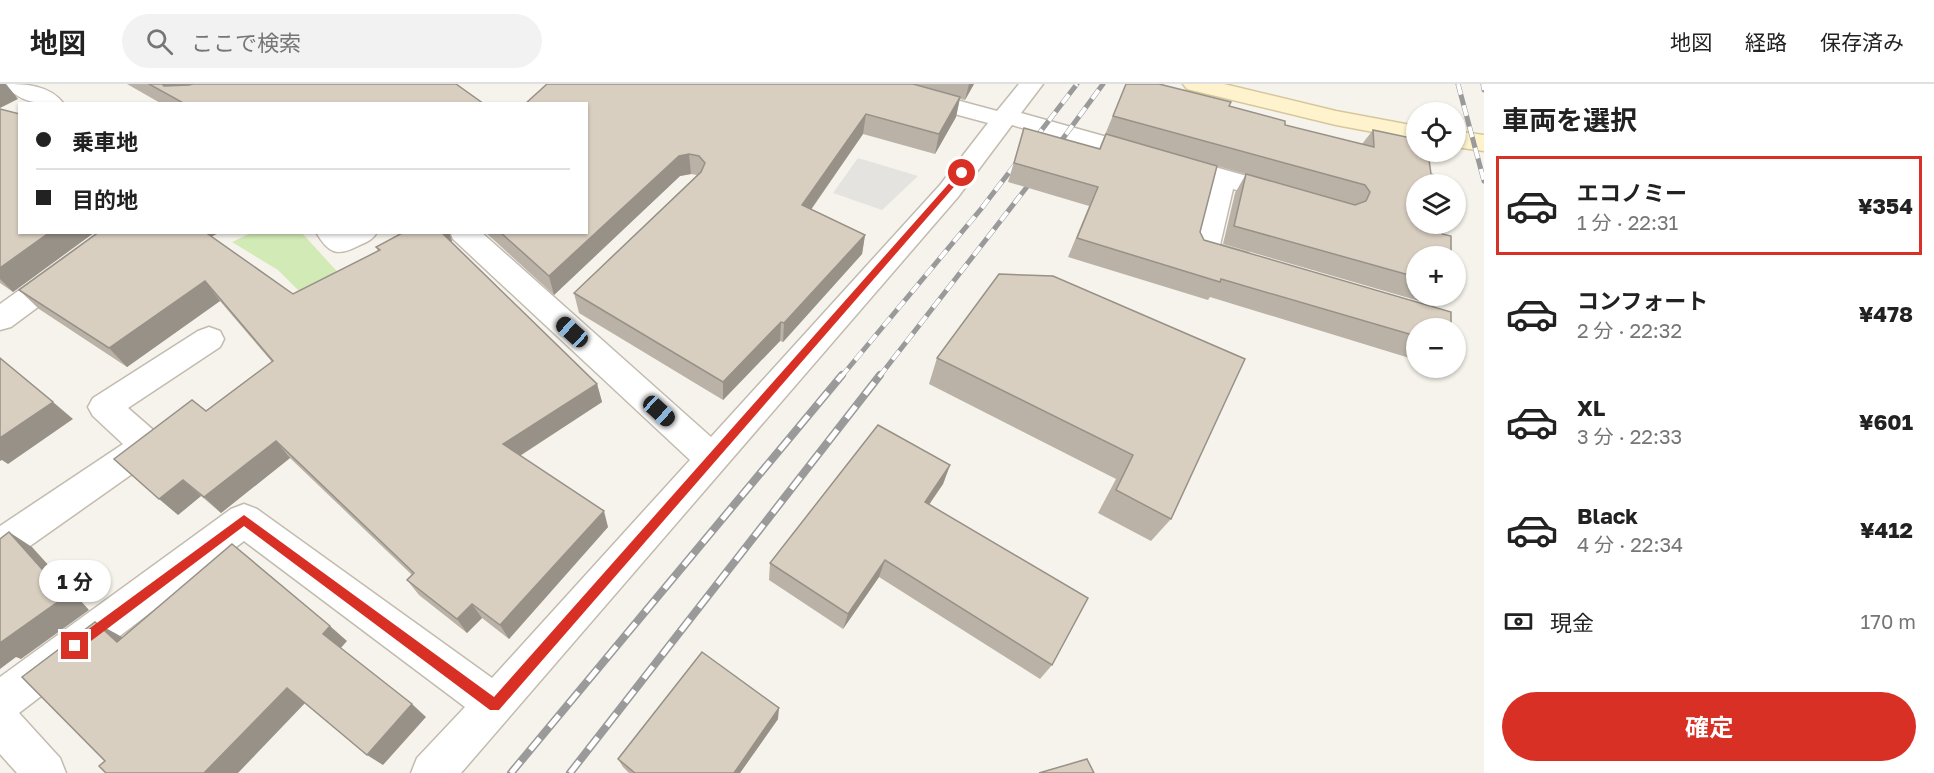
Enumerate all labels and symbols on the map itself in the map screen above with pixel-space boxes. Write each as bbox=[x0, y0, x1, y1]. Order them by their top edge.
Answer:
route start bbox=[948, 159, 975, 186]
car bbox=[553, 313, 591, 351]
car bbox=[640, 392, 678, 430]
callout: 1 分 bbox=[39, 559, 111, 601]
route end bbox=[61, 632, 88, 659]

